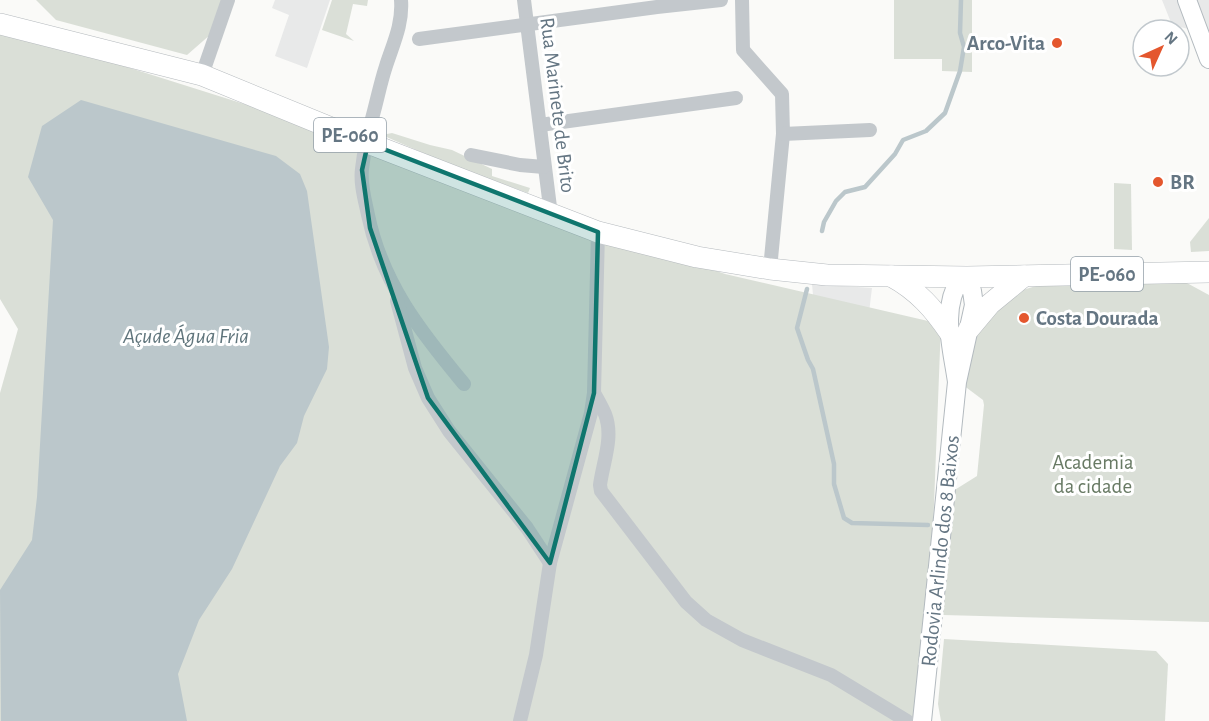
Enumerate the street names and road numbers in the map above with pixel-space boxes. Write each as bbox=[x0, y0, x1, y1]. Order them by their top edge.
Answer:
street label: Rua Marinete de Brito bbox=[536, 16, 579, 194]
road number: PE-060 bbox=[314, 118, 386, 152]
road number: PE-060 bbox=[1071, 257, 1143, 291]
street label: Rodovia Arlindo dos 8 Baixos bbox=[918, 434, 963, 668]

